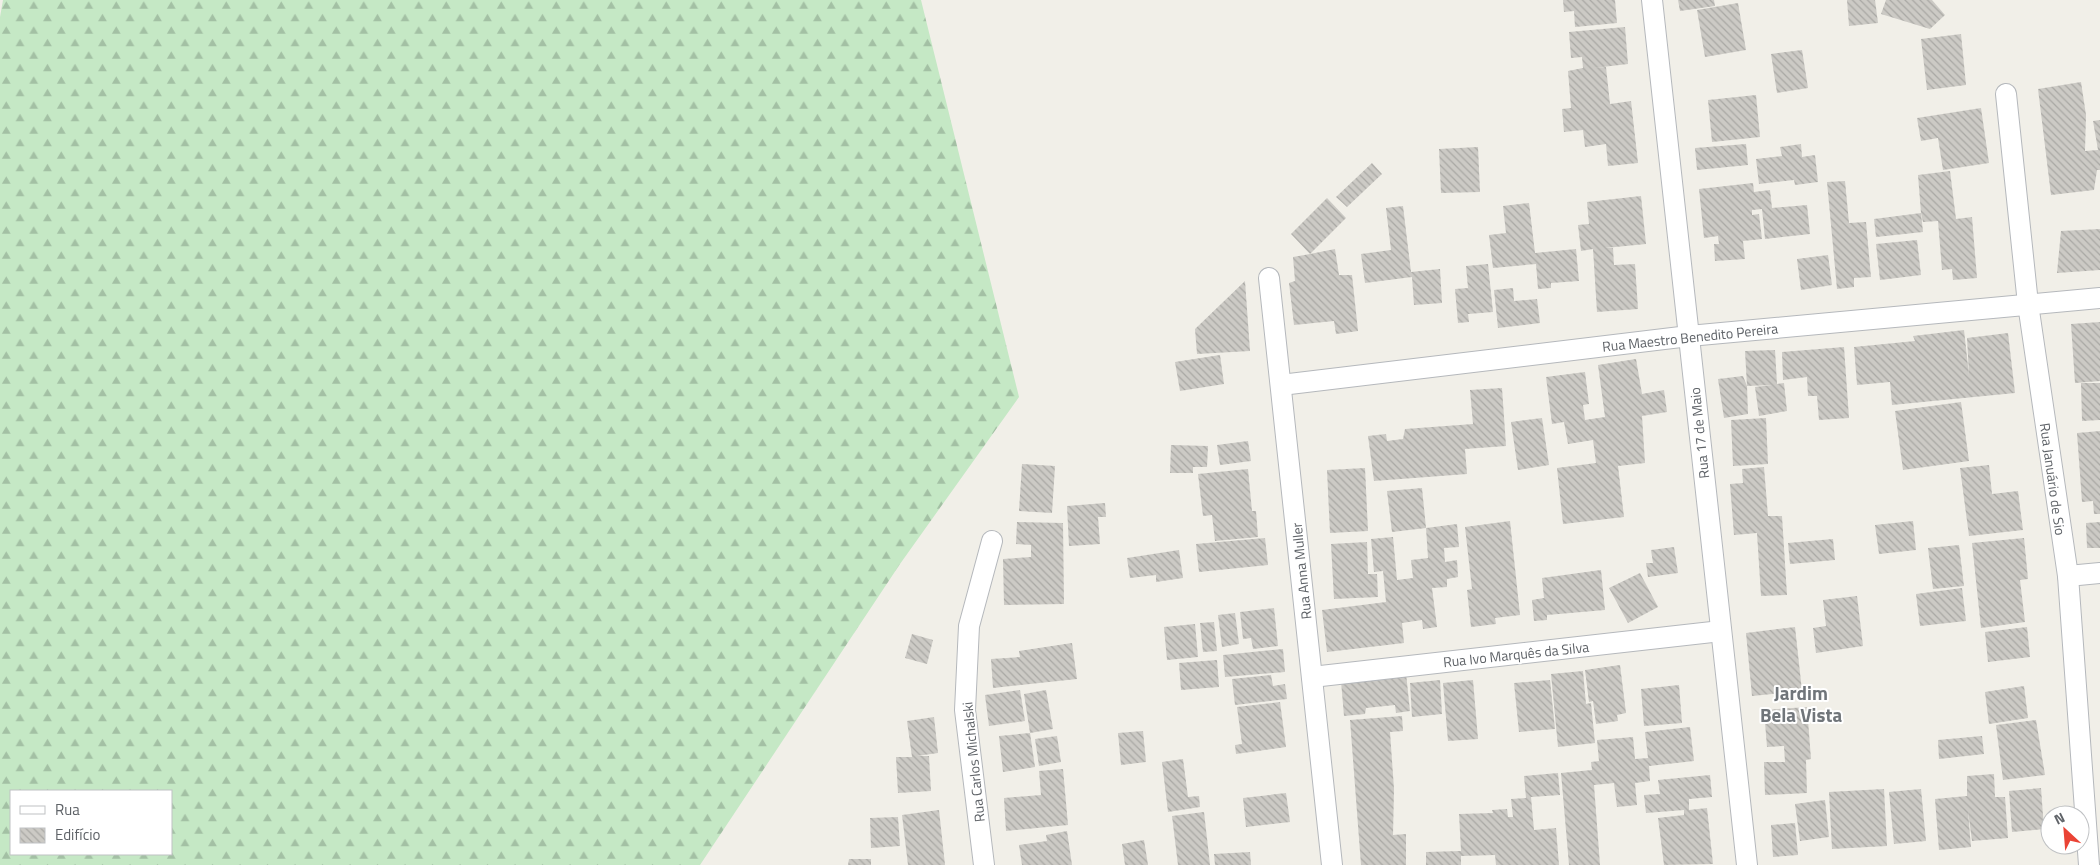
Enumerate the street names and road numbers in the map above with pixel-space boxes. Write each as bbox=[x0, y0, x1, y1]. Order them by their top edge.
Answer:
street label: Rua Maestro Benedito Pereira bbox=[1601, 317, 1779, 357]
street label: Rua 17 de Maio bbox=[1684, 386, 1714, 480]
street label: Rua Januário de Sio bbox=[2035, 422, 2071, 536]
street label: Rua Anna Muller bbox=[1285, 521, 1317, 620]
street label: Rua Ivo Marquês da Silva bbox=[1442, 636, 1590, 672]
street label: Rua Carlos Michalski bbox=[956, 701, 990, 823]

